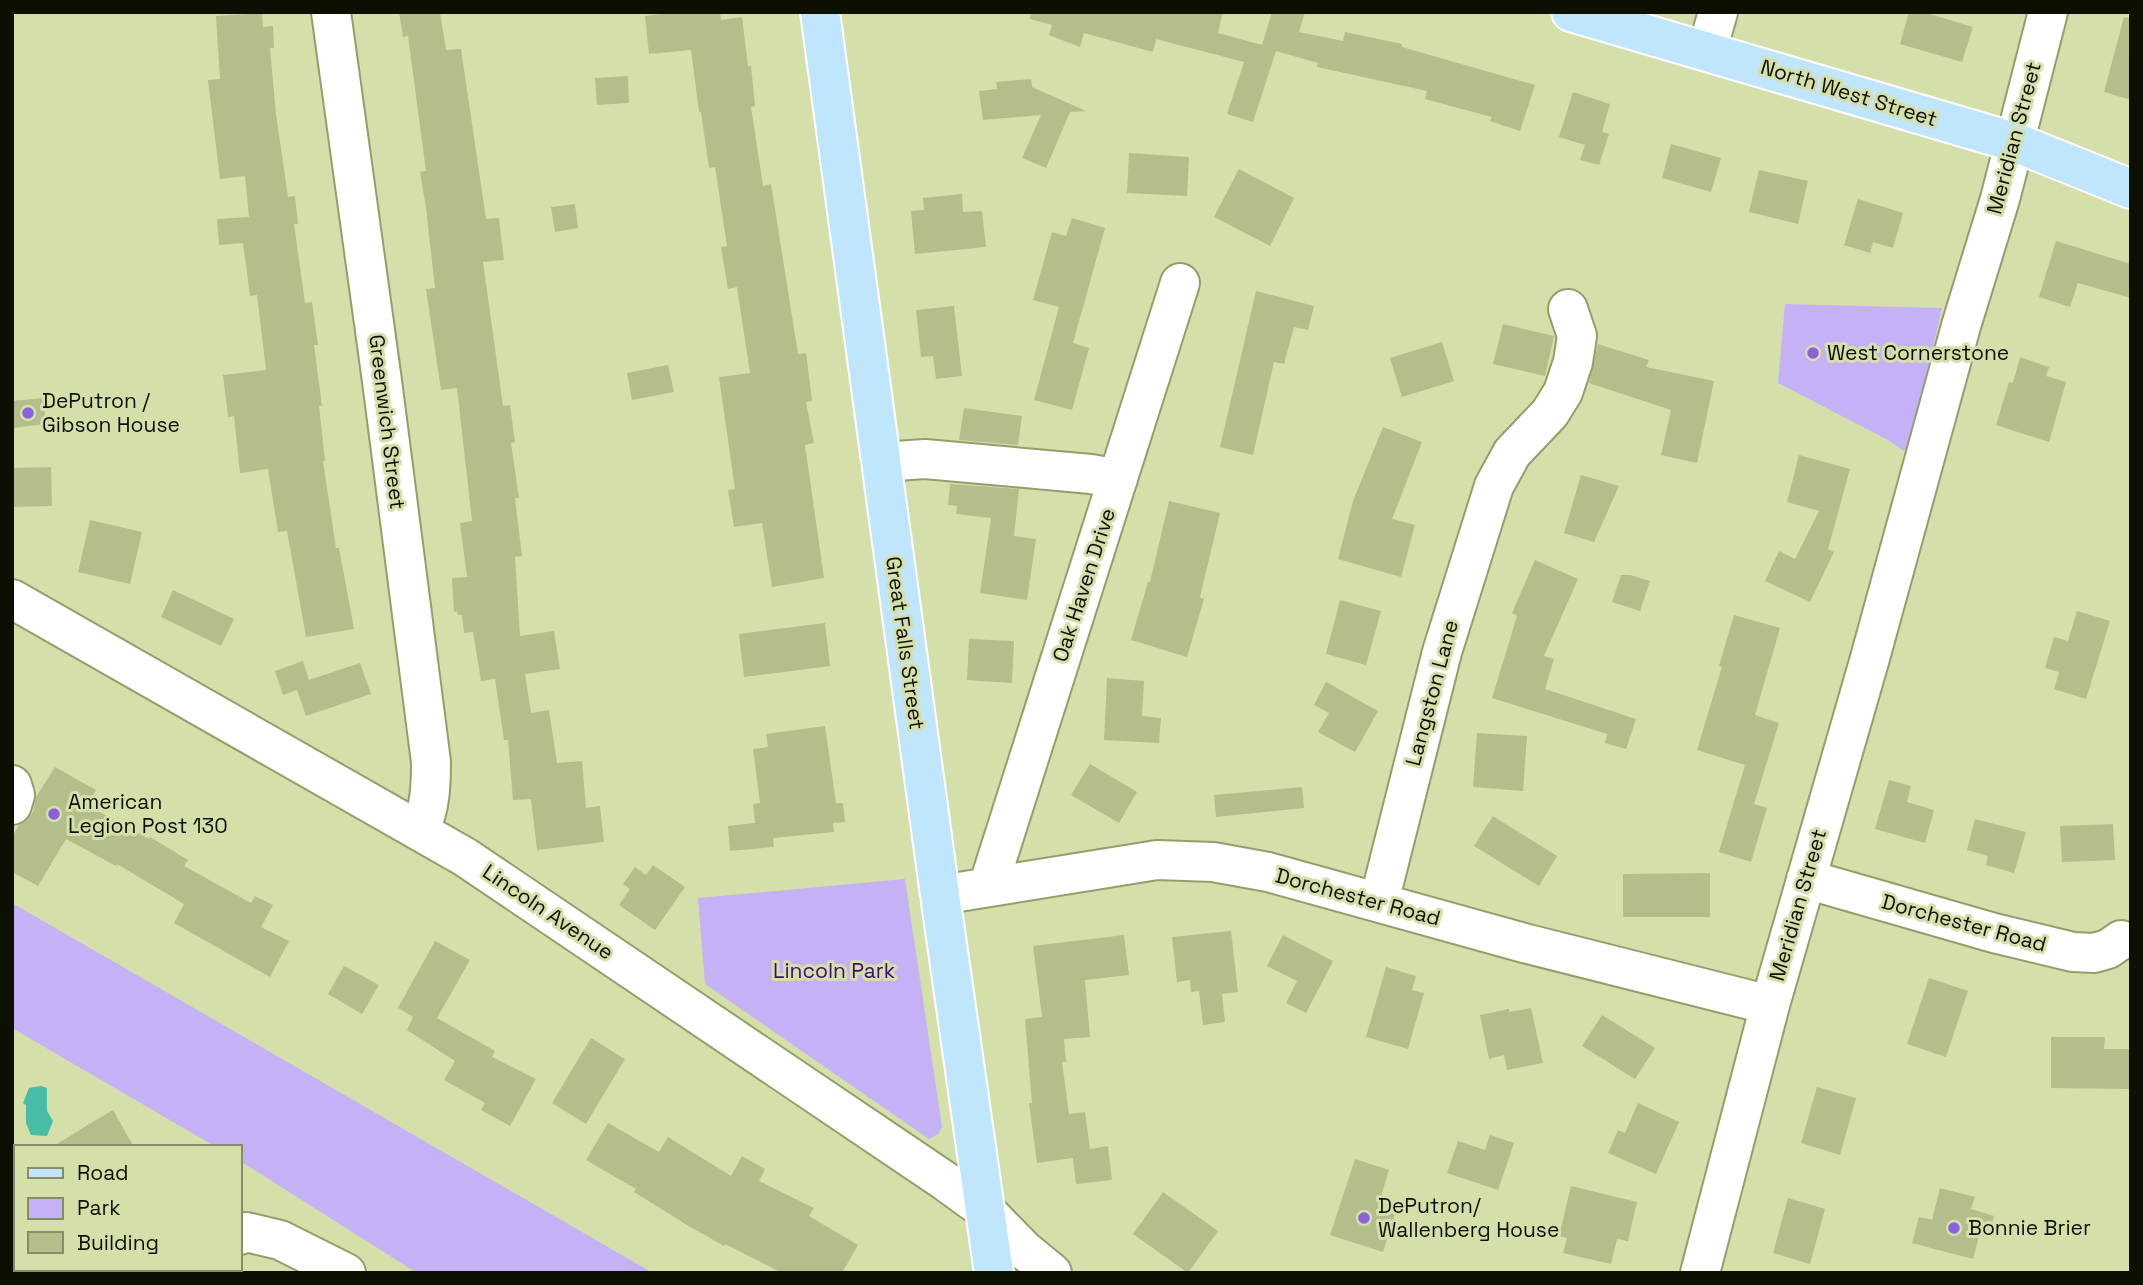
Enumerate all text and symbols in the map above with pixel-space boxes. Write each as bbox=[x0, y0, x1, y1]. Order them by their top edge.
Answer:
street label: North West Street bbox=[1758, 53, 1941, 132]
street label: Meridian Street bbox=[1980, 59, 2047, 217]
street label: Greenwich Street bbox=[363, 333, 412, 511]
place label: West Cornerstone bbox=[1827, 339, 2009, 366]
marker: West Cornerstone bbox=[1805, 345, 1821, 361]
place label: DePutron / Gibson House bbox=[42, 387, 180, 438]
marker: DePutron / Gibson House bbox=[20, 405, 36, 421]
street label: Oak Haven Drive bbox=[1046, 505, 1121, 665]
street label: Great Falls Street bbox=[880, 555, 931, 731]
street label: Langston Lane bbox=[1399, 617, 1464, 769]
place label: American Legion Post 130 bbox=[68, 788, 228, 839]
marker: American Legion Post 130 bbox=[46, 806, 62, 822]
street label: Meridian Street bbox=[1763, 826, 1832, 984]
street label: Lincoln Avenue bbox=[478, 858, 619, 965]
street label: Dorchester Road bbox=[1273, 862, 1444, 932]
street label: Dorchester Road bbox=[1879, 888, 2050, 958]
park label: Lincoln Park bbox=[773, 957, 895, 984]
legend bbox=[14, 1145, 242, 1271]
text: Road bbox=[77, 1159, 129, 1186]
place label: DePutron/ Wallenberg House bbox=[1378, 1192, 1559, 1243]
text: Park bbox=[77, 1194, 121, 1221]
marker: DePutron/ Wallenberg House bbox=[1356, 1210, 1372, 1226]
place label: Bonnie Brier bbox=[1968, 1214, 2091, 1241]
marker: Bonnie Brier bbox=[1946, 1220, 1962, 1236]
text: Building bbox=[77, 1229, 159, 1256]

